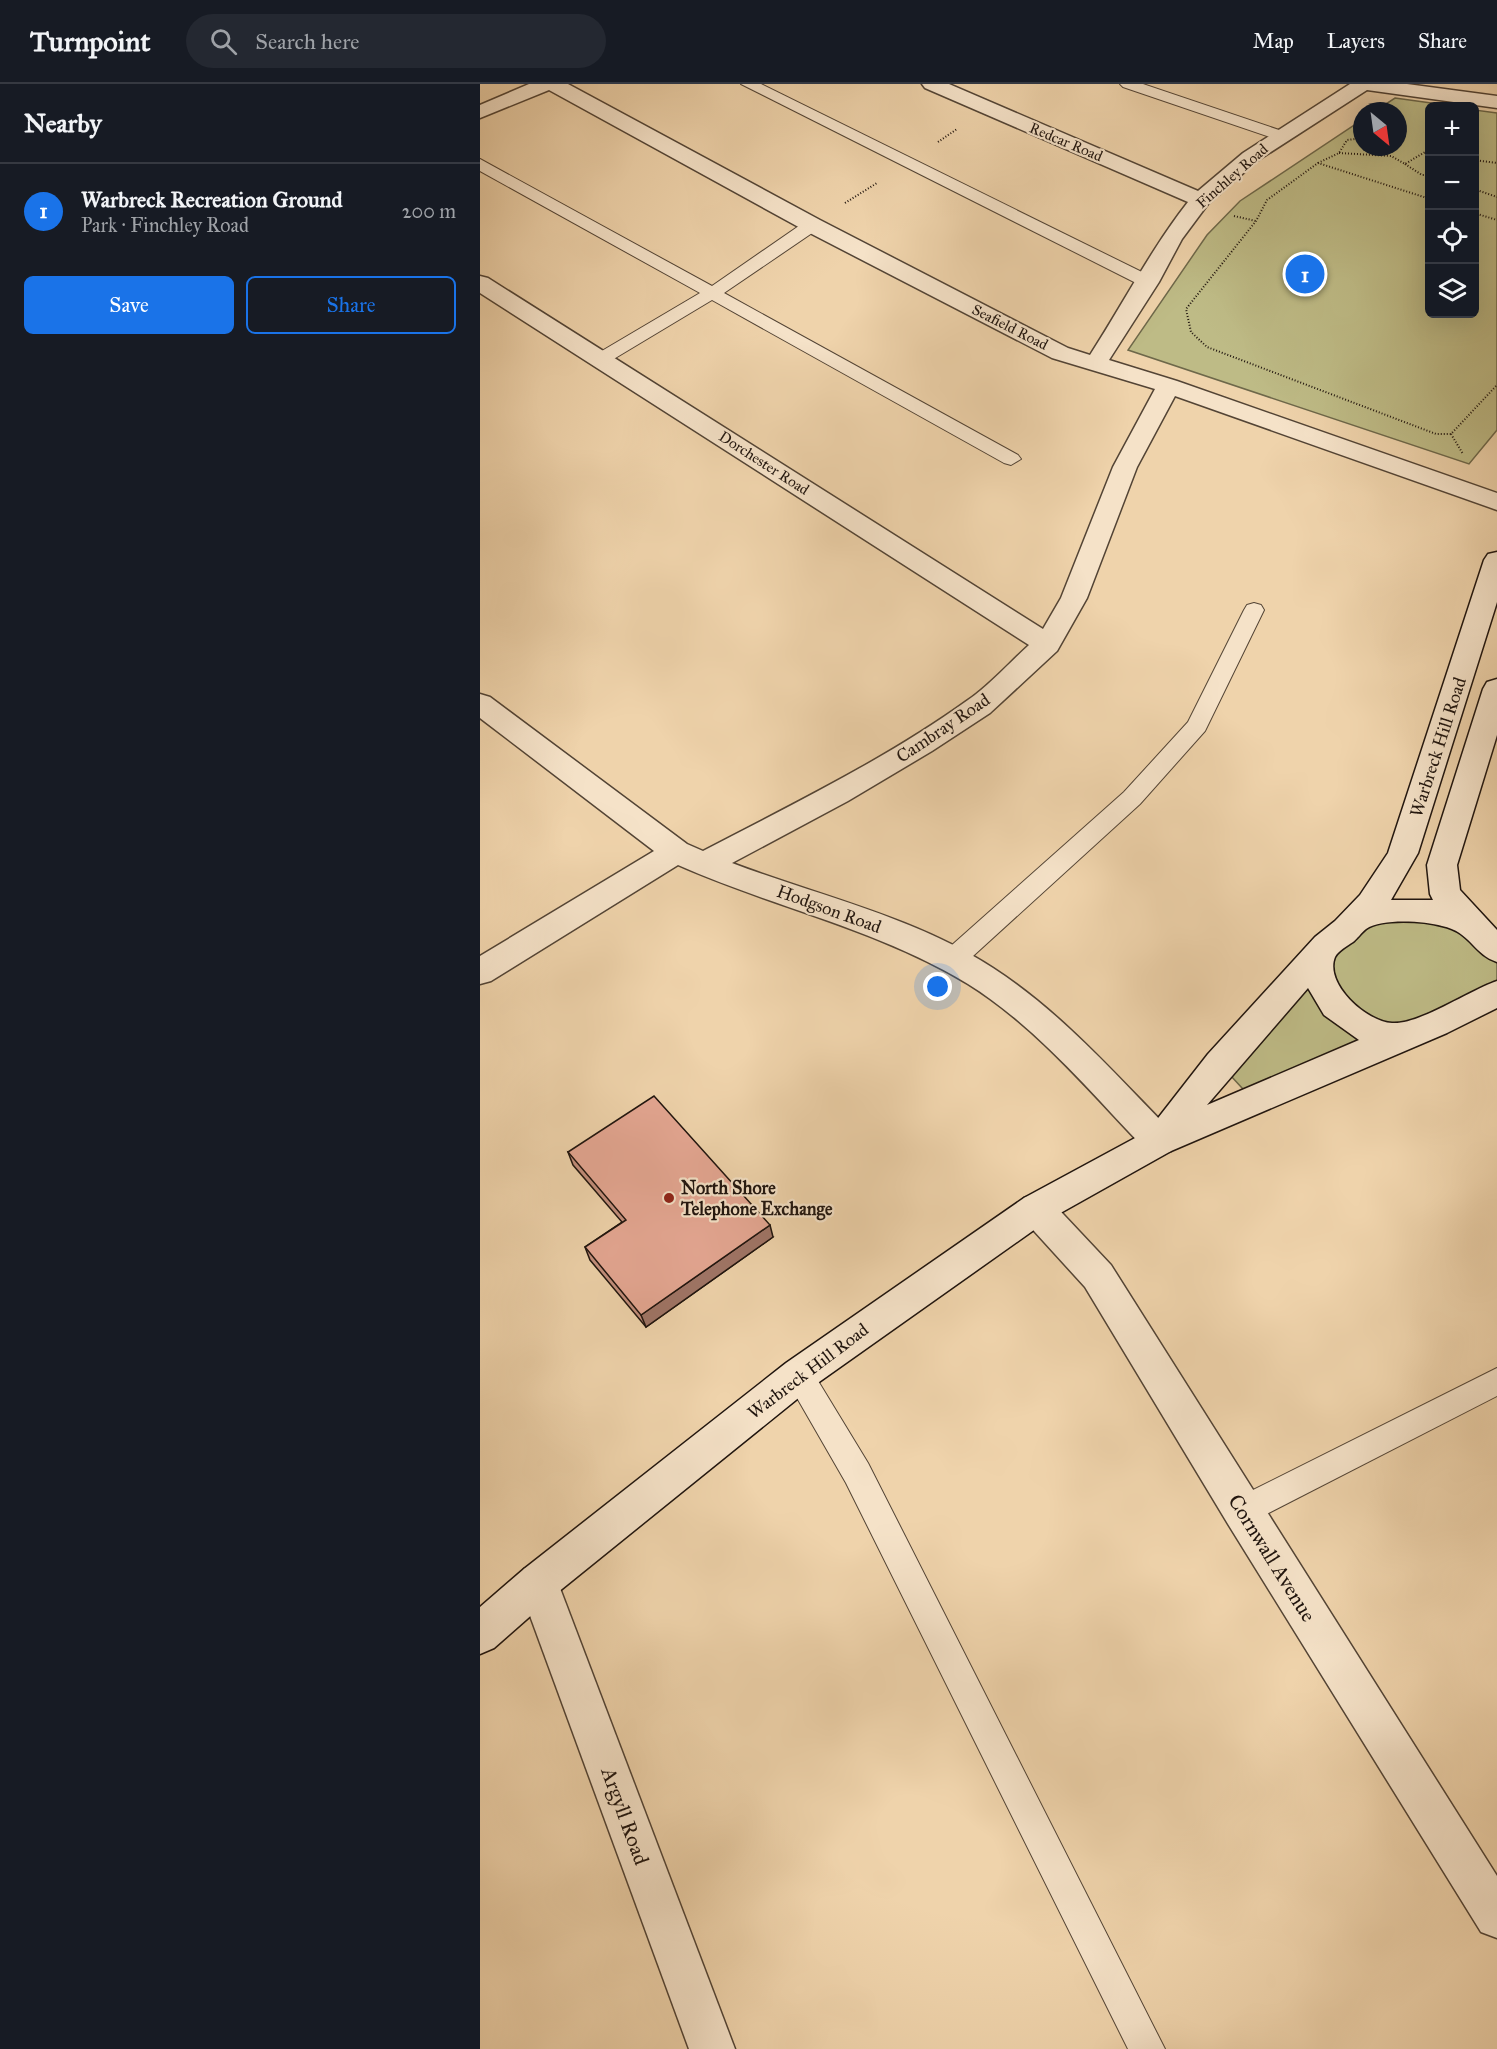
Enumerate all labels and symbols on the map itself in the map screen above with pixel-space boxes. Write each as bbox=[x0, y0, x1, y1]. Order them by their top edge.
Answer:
north arrow bbox=[1353, 102, 1407, 156]
street label: Redcar Road bbox=[1027, 119, 1106, 166]
street label: Finchley Road bbox=[1192, 140, 1272, 212]
pin: 1 bbox=[1286, 252, 1324, 297]
street label: Seafield Road bbox=[969, 300, 1051, 354]
street label: Dorchester Road bbox=[716, 427, 813, 499]
street label: Warbreck Hill Road bbox=[1405, 674, 1471, 820]
street label: Cambray Road bbox=[892, 689, 994, 767]
street label: Hodgson Road bbox=[773, 880, 884, 939]
your location bbox=[923, 972, 952, 1001]
place label: North Shore Telephone Exchange bbox=[680, 1177, 833, 1221]
marker: North Shore Telephone Exchange bbox=[662, 1191, 676, 1205]
street label: Warbreck Hill Road bbox=[743, 1318, 873, 1424]
street label: Cornwall Avenue bbox=[1222, 1489, 1322, 1627]
street label: Argyll Road bbox=[595, 1763, 655, 1869]

